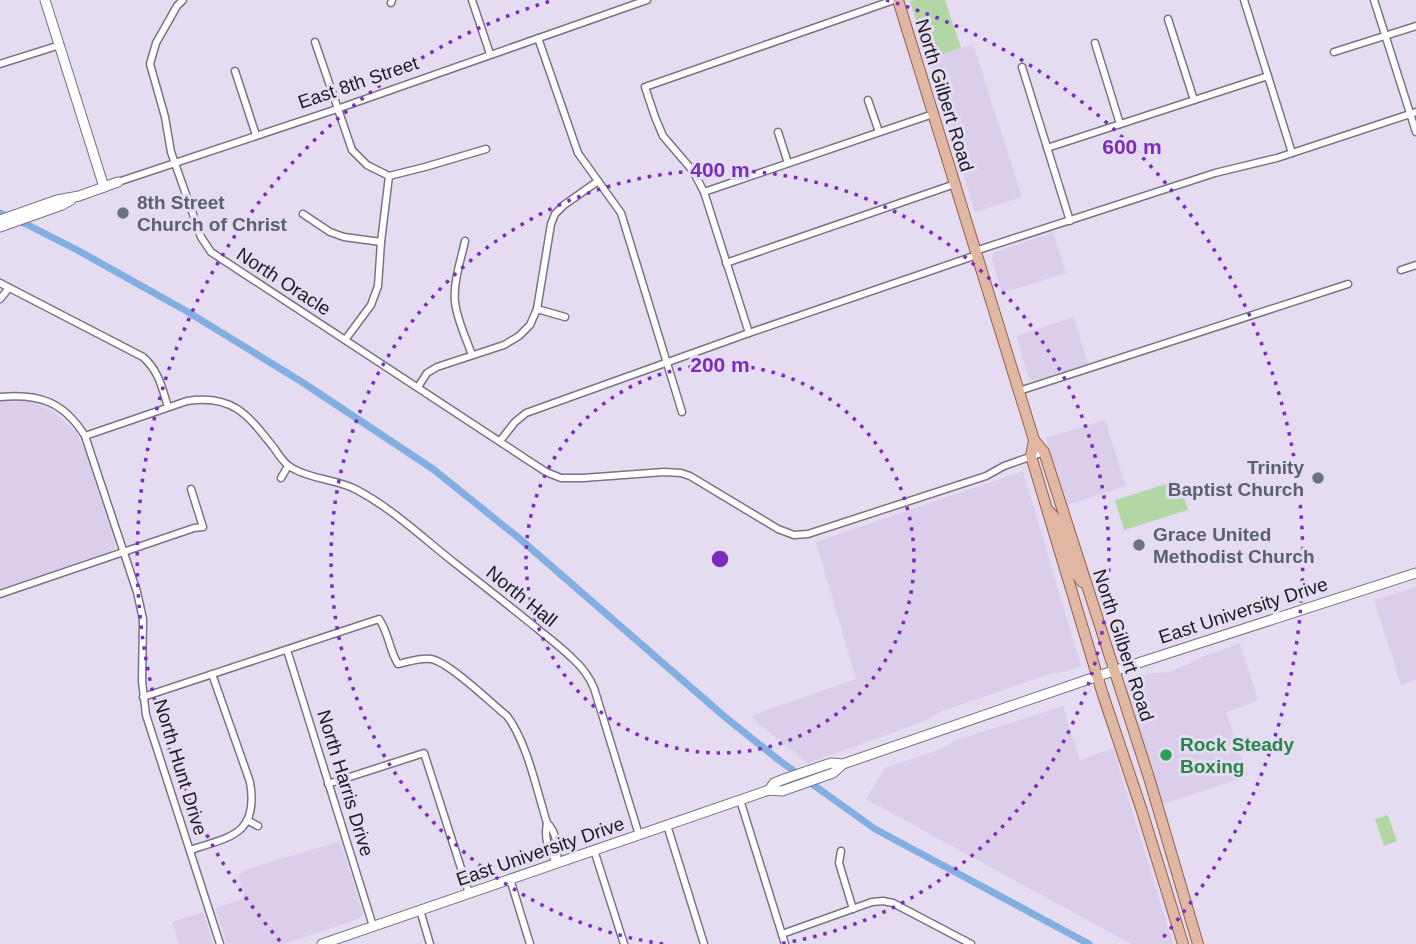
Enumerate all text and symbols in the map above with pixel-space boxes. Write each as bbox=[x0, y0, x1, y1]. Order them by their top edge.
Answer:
street label: North Gilbert Road bbox=[911, 16, 978, 174]
street label: East 8th Street bbox=[295, 52, 422, 113]
text: 600 m bbox=[1102, 135, 1162, 158]
text: 400 m bbox=[690, 158, 750, 181]
place label: 8th Street Church of Christ bbox=[137, 192, 288, 235]
marker: 8th Street Church of Christ bbox=[115, 205, 131, 221]
street label: North Oracle bbox=[233, 243, 335, 320]
text: 200 m bbox=[690, 353, 750, 376]
place label: Trinity Baptist Church bbox=[1168, 457, 1304, 500]
marker: Trinity Baptist Church bbox=[1310, 470, 1326, 486]
place label: Grace United Methodist Church bbox=[1153, 524, 1315, 567]
marker: Grace United Methodist Church bbox=[1131, 537, 1147, 553]
centre of rings bbox=[708, 547, 732, 571]
street label: North Hall bbox=[482, 562, 561, 631]
street label: North Gilbert Road bbox=[1089, 567, 1158, 724]
street label: East University Drive bbox=[1156, 573, 1330, 648]
street label: North Hunt Drive bbox=[150, 696, 211, 838]
street label: North Harris Drive bbox=[313, 707, 378, 859]
place label: Rock Steady Boxing bbox=[1180, 734, 1294, 777]
marker: Rock Steady Boxing bbox=[1158, 747, 1174, 763]
street label: East University Drive bbox=[453, 813, 627, 890]

